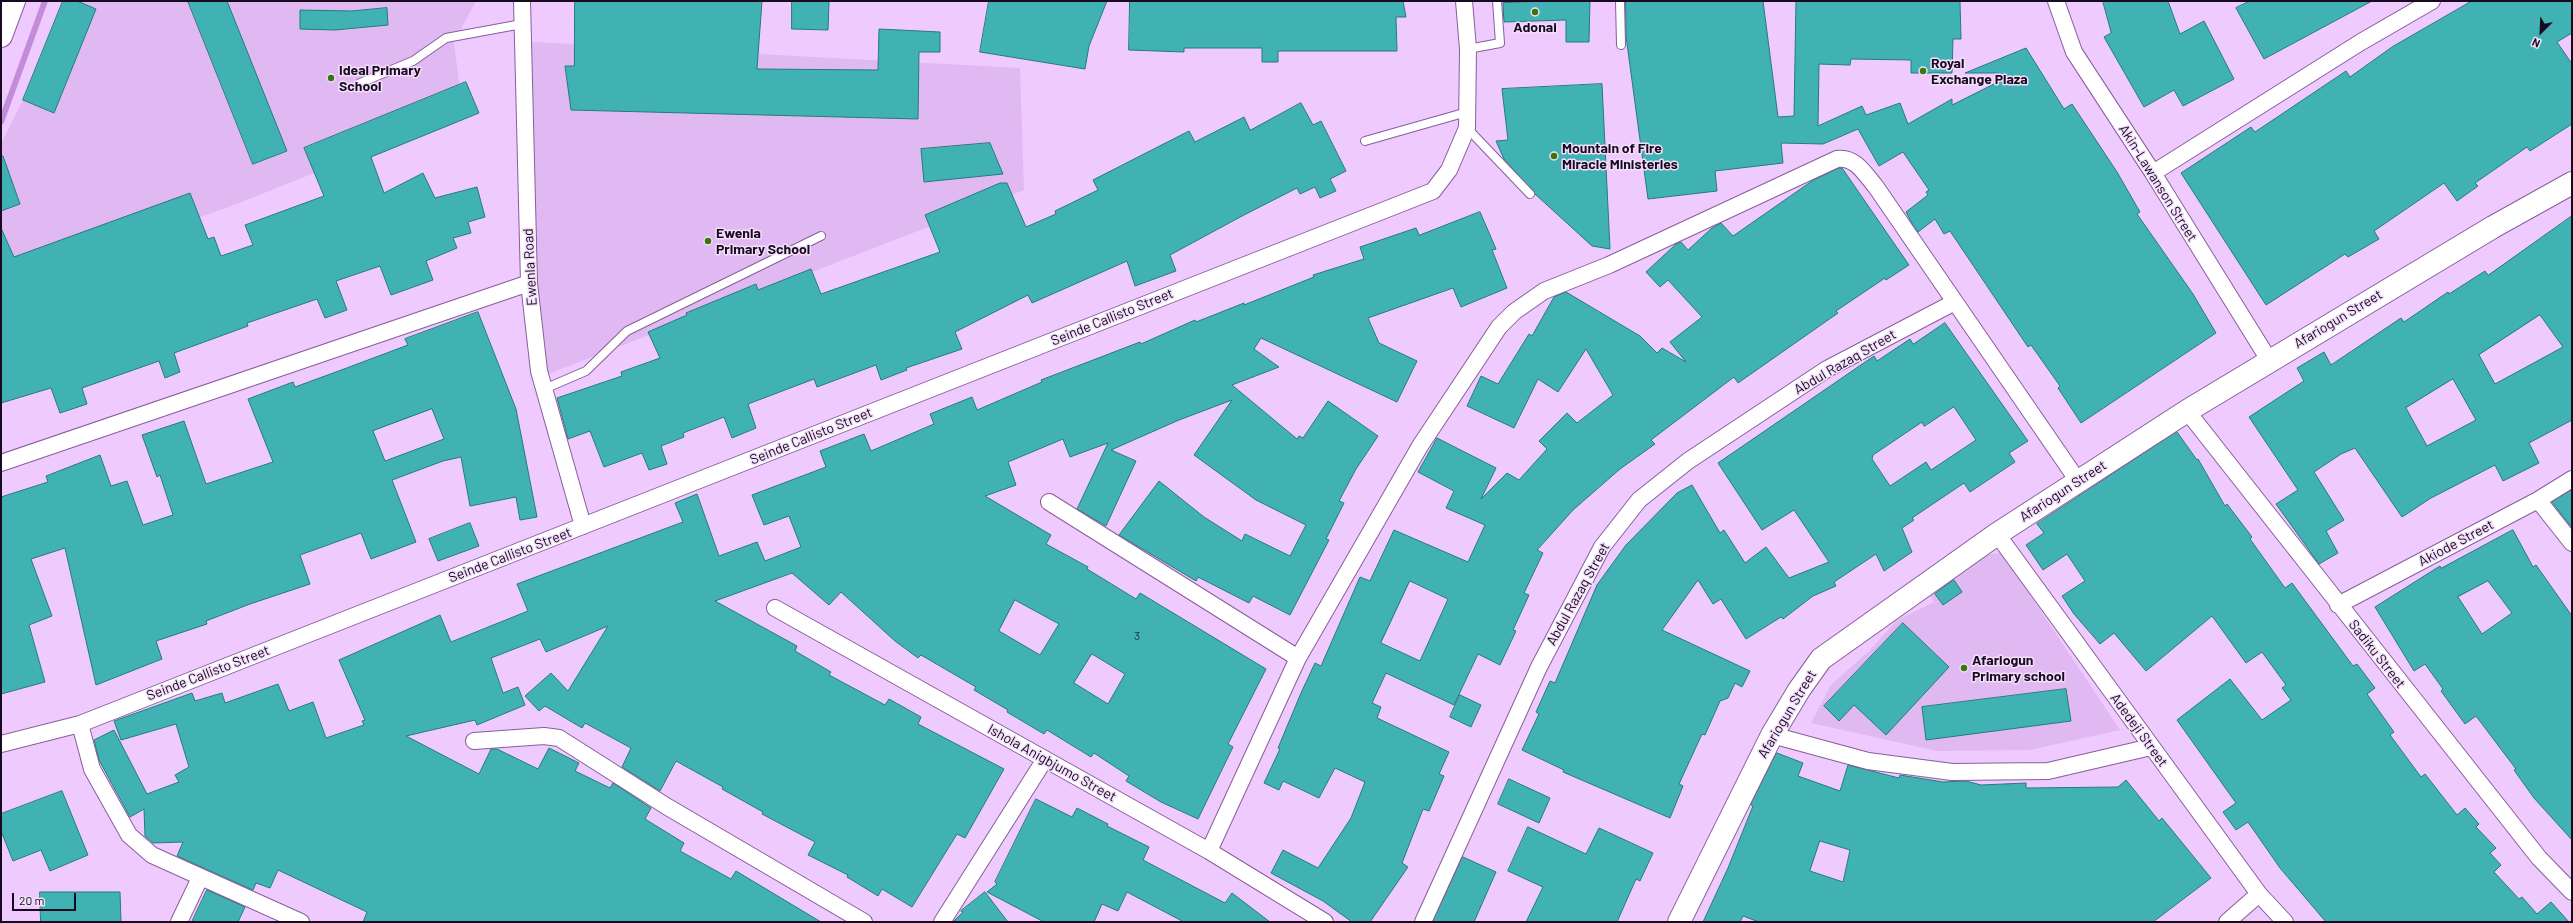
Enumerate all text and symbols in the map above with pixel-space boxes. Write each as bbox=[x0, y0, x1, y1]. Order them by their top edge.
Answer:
marker: Adonai bbox=[1530, 7, 1540, 17]
north arrow bbox=[2521, 12, 2561, 52]
place label: Adonai bbox=[1513, 19, 1557, 35]
text: N bbox=[2530, 36, 2542, 51]
place label: Royal Exchange Plaza bbox=[1931, 55, 2028, 88]
place label: Ideal Primary School bbox=[339, 62, 421, 94]
marker: Royal Exchange Plaza bbox=[1918, 66, 1928, 76]
marker: Ideal Primary School bbox=[326, 73, 336, 83]
street label: Akin-Lawanson Street bbox=[2115, 121, 2201, 245]
place label: Mountain of Fire Miracle Ministeries bbox=[1562, 140, 1678, 172]
marker: Mountain of Fire Miracle Ministeries bbox=[1549, 151, 1559, 161]
place label: Ewenla Primary School bbox=[716, 225, 810, 258]
street label: Ewenla Road bbox=[520, 228, 540, 306]
marker: Ewenla Primary School bbox=[703, 236, 713, 246]
street label: Seinde Callisto Street bbox=[1048, 285, 1176, 349]
street label: Afariogun Street bbox=[2291, 286, 2385, 352]
street label: Abdul Razaq Street bbox=[1791, 326, 1899, 398]
street label: Seinde Callisto Street bbox=[747, 404, 875, 468]
street label: Afariogun Street bbox=[2016, 457, 2110, 525]
street label: Akiode Street bbox=[2415, 516, 2497, 570]
street label: Seinde Callisto Street bbox=[446, 524, 574, 586]
street label: Abdul Razaq Street bbox=[1543, 540, 1613, 648]
street label: Sadiku Street bbox=[2345, 616, 2409, 692]
house number: 3 bbox=[1134, 629, 1140, 643]
street label: Seinde Callisto Street bbox=[144, 642, 272, 704]
place label: Afariogun Primary school bbox=[1972, 652, 2065, 684]
marker: Afariogun Primary school bbox=[1959, 663, 1969, 673]
street label: Afariogun Street bbox=[1754, 667, 1820, 761]
street label: Adedeji Street bbox=[2107, 690, 2171, 770]
street label: Ishola Anigbjumo Street bbox=[985, 721, 1119, 805]
scale bar bbox=[14, 885, 78, 911]
text: 20 m bbox=[19, 893, 45, 907]

